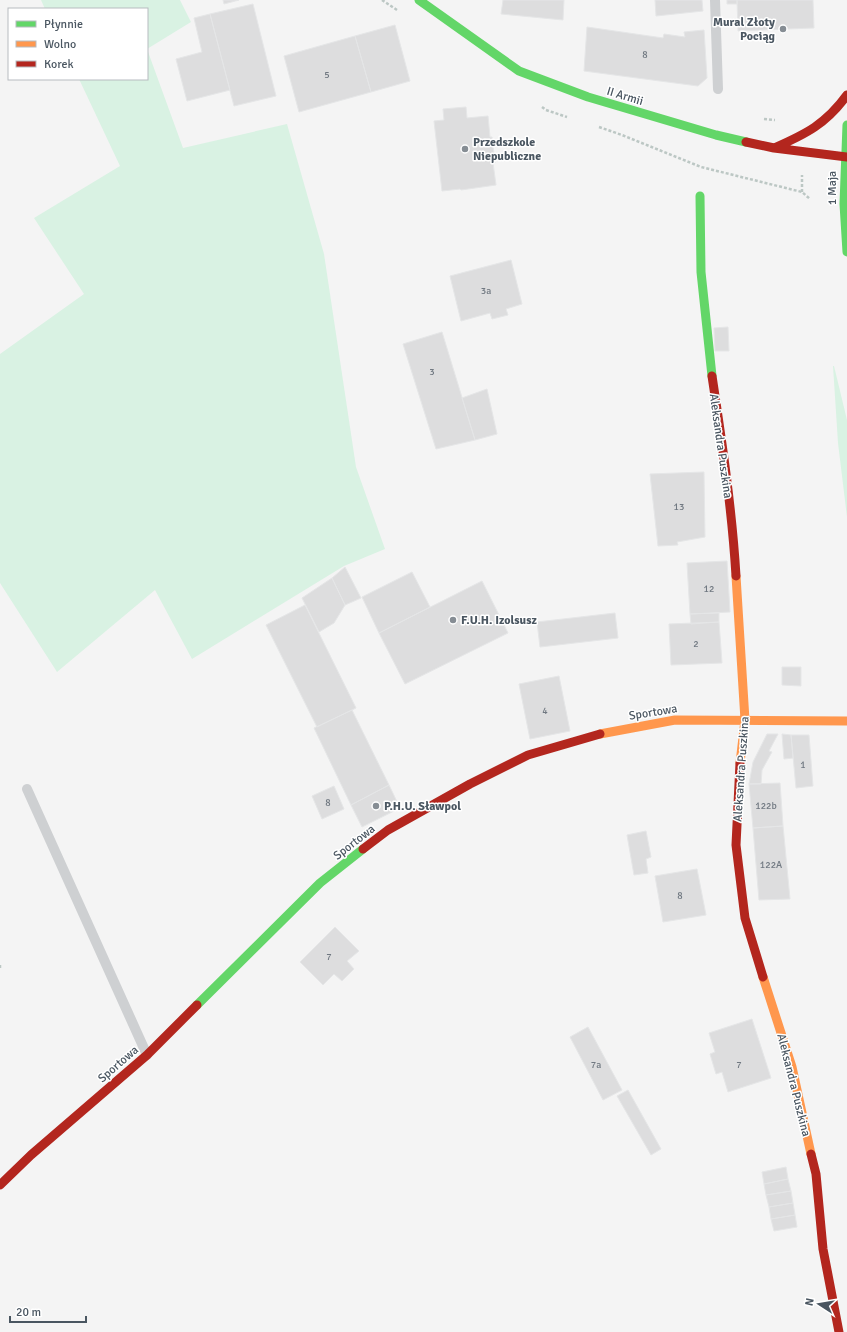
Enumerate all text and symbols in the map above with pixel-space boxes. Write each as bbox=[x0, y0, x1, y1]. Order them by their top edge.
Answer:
legend bbox=[8, 8, 148, 80]
place label: Mural Złoty Pociąg bbox=[713, 15, 776, 44]
text: Płynnie bbox=[44, 17, 83, 32]
marker: Mural Złoty Pociąg bbox=[778, 24, 788, 34]
text: Wolno bbox=[44, 37, 76, 52]
house number: 8 bbox=[642, 49, 648, 61]
text: Korek bbox=[44, 57, 73, 72]
house number: 5 bbox=[324, 69, 330, 81]
street label: II Armii bbox=[605, 84, 645, 109]
place label: Przedszkole Niepubliczne bbox=[473, 135, 541, 164]
marker: Przedszkole Niepubliczne bbox=[460, 144, 470, 154]
street label: 1 Maja bbox=[825, 171, 840, 205]
house number: 3a bbox=[481, 285, 491, 297]
house number: 3 bbox=[429, 366, 435, 378]
street label: Aleksandra Puszkina bbox=[706, 393, 735, 499]
house number: 13 bbox=[674, 501, 684, 513]
house number: 12 bbox=[704, 583, 714, 595]
place label: F.U.H. Izolsusz bbox=[461, 613, 537, 628]
marker: F.U.H. Izolsusz bbox=[448, 615, 458, 625]
house number: 2 bbox=[693, 638, 699, 650]
street label: Sportowa bbox=[628, 701, 678, 724]
house number: 4 bbox=[542, 705, 548, 717]
street label: Aleksandra Puszkina bbox=[730, 716, 753, 822]
house number: 1 bbox=[800, 759, 806, 771]
house number: 8 bbox=[325, 797, 331, 809]
place label: P.H.U. Sławpol bbox=[384, 799, 461, 814]
house number: 122b bbox=[755, 800, 777, 812]
marker: P.H.U. Sławpol bbox=[371, 801, 381, 811]
street label: Sportowa bbox=[330, 821, 378, 863]
house number: 122A bbox=[760, 859, 782, 871]
house number: 8 bbox=[677, 890, 683, 902]
house number: 7 bbox=[326, 951, 332, 963]
street label: Aleksandra Puszkina bbox=[773, 1032, 814, 1138]
street label: Sportowa bbox=[95, 1043, 142, 1086]
house number: 7a bbox=[591, 1059, 601, 1071]
house number: 7 bbox=[736, 1059, 742, 1071]
north arrow bbox=[799, 1284, 839, 1324]
text: N bbox=[803, 1297, 817, 1307]
scale bar bbox=[10, 1298, 86, 1324]
text: 20 m bbox=[16, 1305, 41, 1320]

